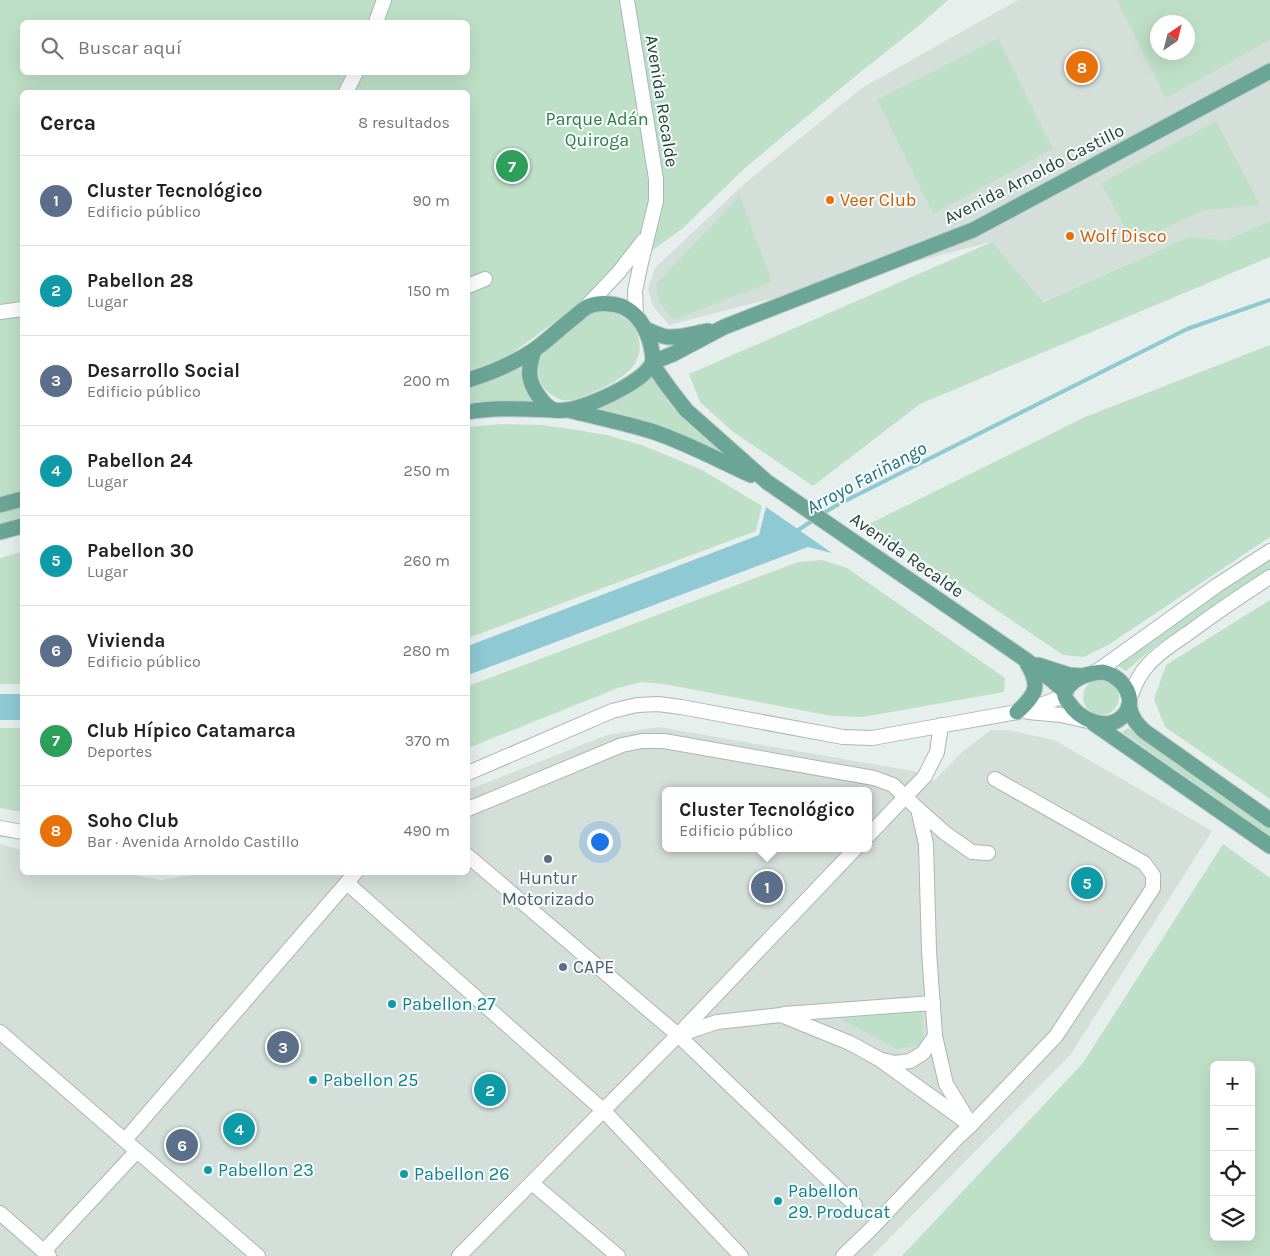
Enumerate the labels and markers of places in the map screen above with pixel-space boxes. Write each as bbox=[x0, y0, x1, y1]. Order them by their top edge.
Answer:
pin: 8 bbox=[1066, 48, 1098, 86]
pin: 7 bbox=[496, 147, 528, 185]
place label: Veer Club bbox=[840, 189, 916, 211]
marker: Veer Club bbox=[824, 194, 836, 206]
place label: Wolf Disco bbox=[1080, 225, 1167, 247]
marker: Wolf Disco bbox=[1064, 230, 1076, 242]
marker: Huntur Motorizado bbox=[542, 853, 554, 865]
pin: 5 bbox=[1071, 864, 1103, 902]
place label: Huntur Motorizado bbox=[502, 867, 594, 910]
pin: 1 bbox=[751, 868, 783, 906]
place label: CAPE bbox=[573, 956, 614, 978]
marker: CAPE bbox=[557, 961, 569, 973]
place label: Pabellon 27 bbox=[402, 993, 496, 1015]
marker: Pabellon 27 bbox=[386, 998, 398, 1010]
pin: 3 bbox=[267, 1028, 299, 1066]
place label: Pabellon 25 bbox=[323, 1069, 418, 1091]
pin: 2 bbox=[474, 1071, 506, 1109]
marker: Pabellon 25 bbox=[307, 1074, 319, 1086]
pin: 4 bbox=[223, 1110, 255, 1148]
pin: 6 bbox=[166, 1126, 198, 1164]
place label: Pabellon 23 bbox=[218, 1159, 314, 1181]
place label: Pabellon 26 bbox=[414, 1163, 510, 1185]
marker: Pabellon 23 bbox=[202, 1164, 214, 1176]
marker: Pabellon 26 bbox=[398, 1168, 410, 1180]
place label: Pabellon 29. Producat bbox=[788, 1180, 890, 1223]
marker: Pabellon 29. Producat bbox=[772, 1195, 784, 1207]

